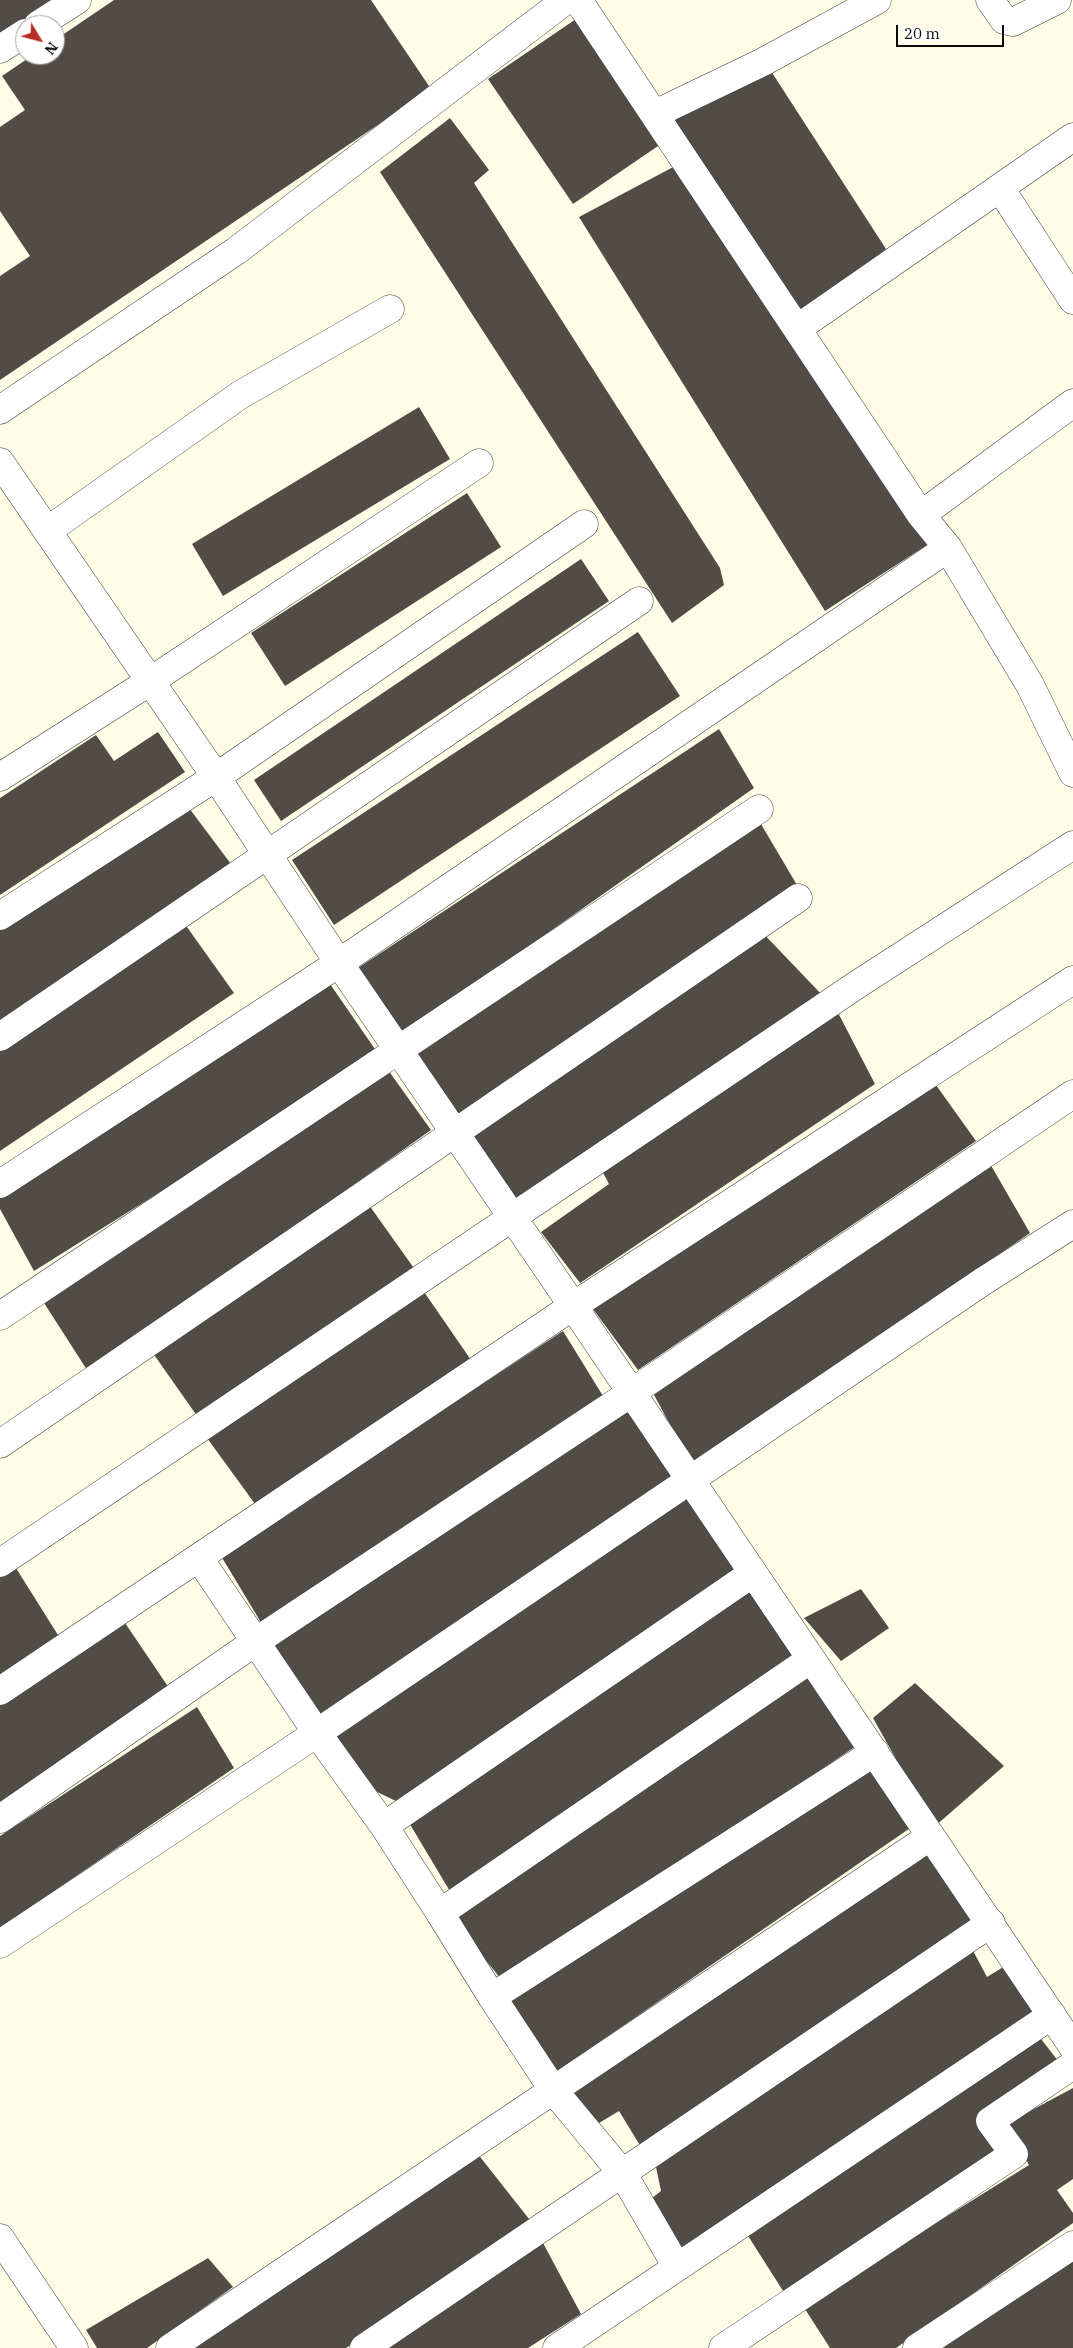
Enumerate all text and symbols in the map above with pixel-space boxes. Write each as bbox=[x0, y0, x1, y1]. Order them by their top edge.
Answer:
north arrow bbox=[15, 15, 65, 65]
scale bar bbox=[898, 15, 1006, 47]
text: 20 m bbox=[904, 24, 940, 43]
text: N bbox=[41, 39, 62, 58]

